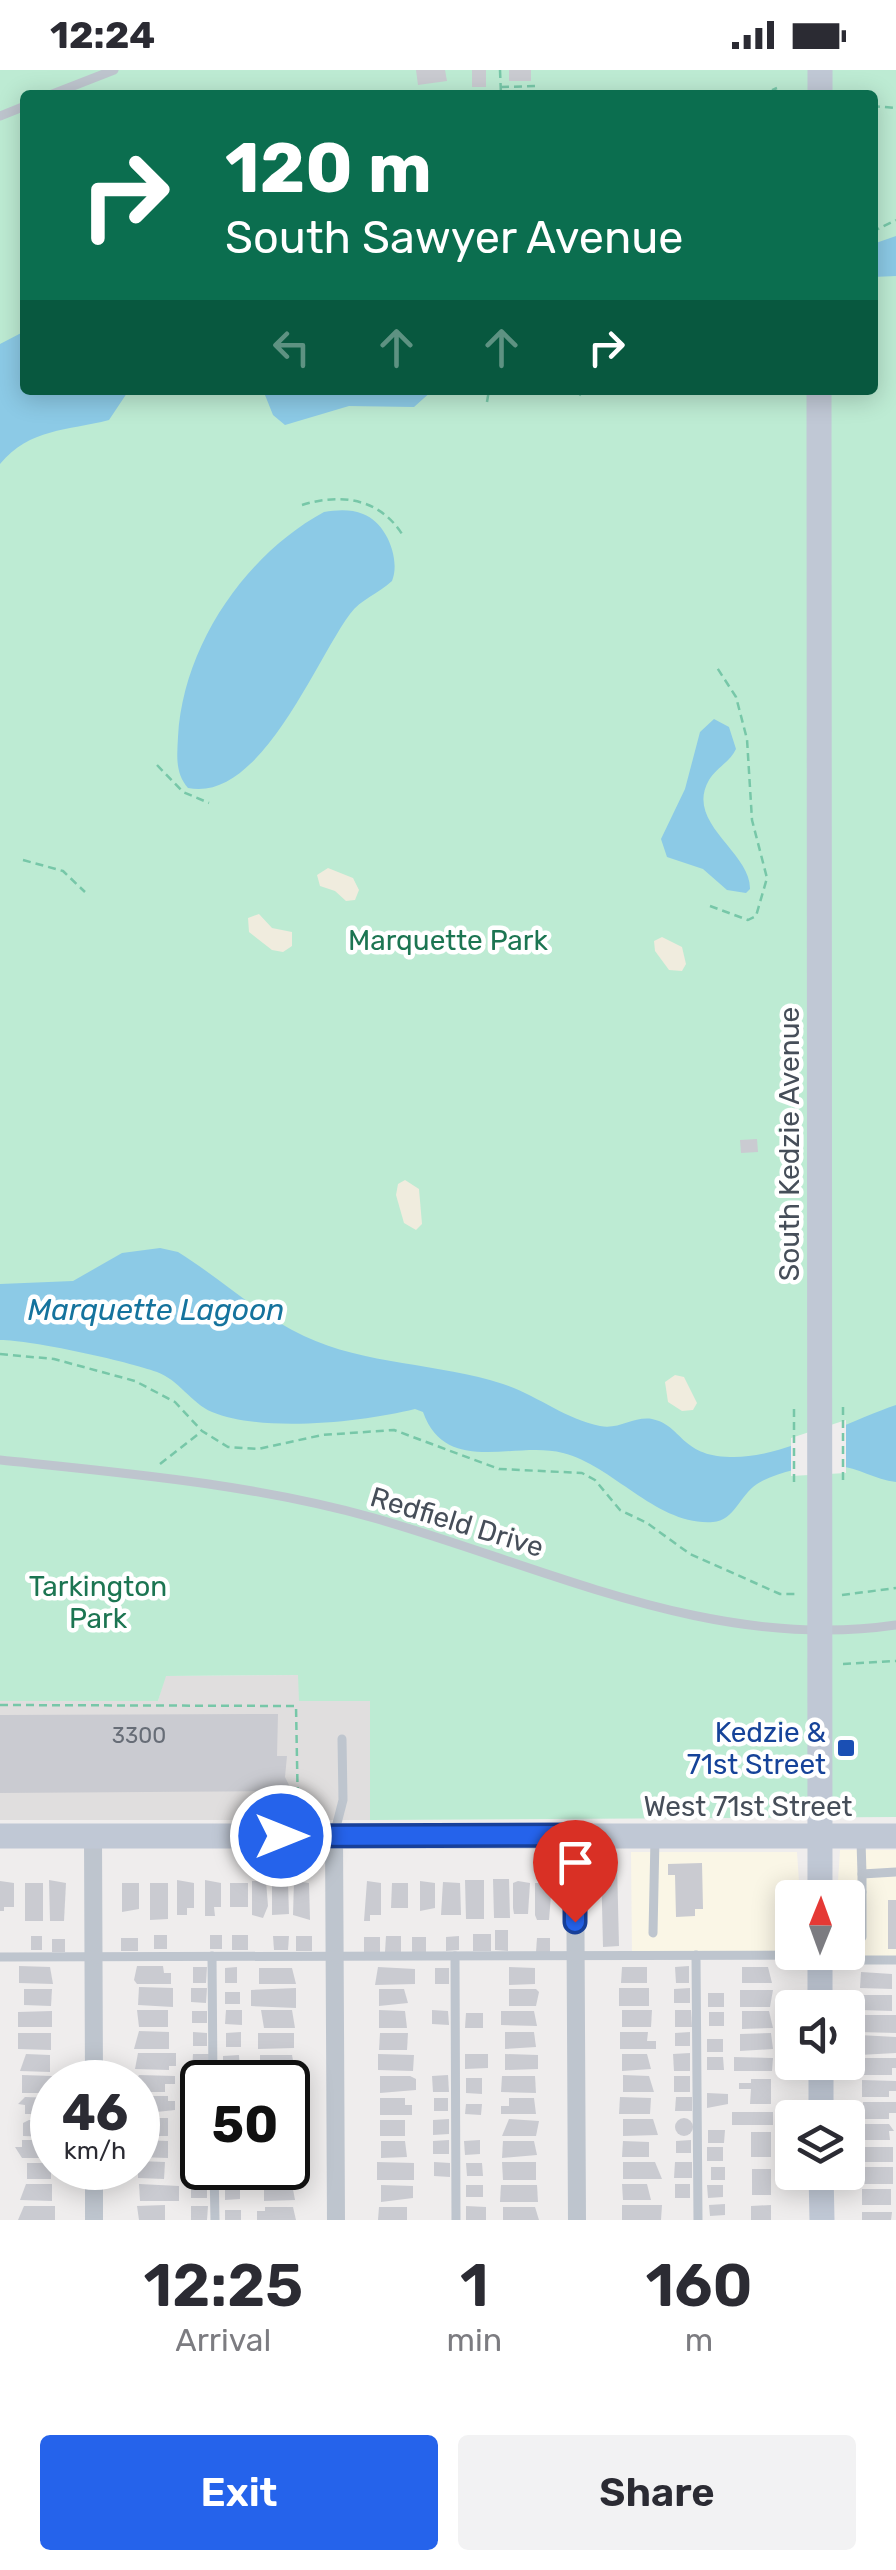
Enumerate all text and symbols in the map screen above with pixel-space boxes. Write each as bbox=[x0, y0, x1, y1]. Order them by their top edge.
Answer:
text: 12:24 bbox=[50, 12, 155, 58]
text: 120 m bbox=[225, 127, 432, 210]
icon: right bbox=[60, 130, 190, 260]
text: South Sawyer Avenue bbox=[225, 211, 684, 264]
icon: left bbox=[264, 320, 319, 375]
icon: ahead bbox=[369, 320, 424, 375]
icon: ahead bbox=[474, 320, 529, 375]
icon: right bbox=[579, 320, 634, 375]
park label: Marquette Park bbox=[348, 924, 548, 957]
street label: South Kedzie Avenue bbox=[773, 1007, 806, 1281]
water label: Marquette Lagoon bbox=[27, 1292, 285, 1328]
street label: Redfield Drive bbox=[366, 1480, 548, 1564]
park label: Tarkington Park bbox=[29, 1570, 167, 1635]
place label: Kedzie & 71st Street bbox=[687, 1716, 826, 1781]
house number: 3300 bbox=[112, 1722, 166, 1749]
marker: Kedzie & 71st Street bbox=[835, 1737, 857, 1759]
position arrow bbox=[229, 1784, 333, 1888]
street label: West 71st Street bbox=[644, 1790, 853, 1823]
pin bbox=[533, 1820, 618, 1923]
icon: arrive bbox=[548, 1835, 603, 1890]
north arrow bbox=[775, 1880, 865, 1970]
map controls bbox=[775, 1880, 865, 2190]
button: sound bbox=[775, 1990, 865, 2080]
speed limit sign: 50 bbox=[180, 2060, 310, 2190]
text: 46 bbox=[62, 2083, 128, 2143]
button: layers bbox=[775, 2100, 865, 2190]
text: km/h bbox=[64, 2136, 126, 2165]
text: 12:25 bbox=[143, 2250, 303, 2321]
text: 1 bbox=[460, 2250, 489, 2321]
text: 160 bbox=[646, 2250, 753, 2321]
text: Arrival bbox=[175, 2321, 271, 2359]
text: min bbox=[447, 2321, 502, 2359]
text: m bbox=[685, 2321, 713, 2359]
button: Exit bbox=[40, 2435, 438, 2550]
button: Share bbox=[458, 2435, 856, 2550]

